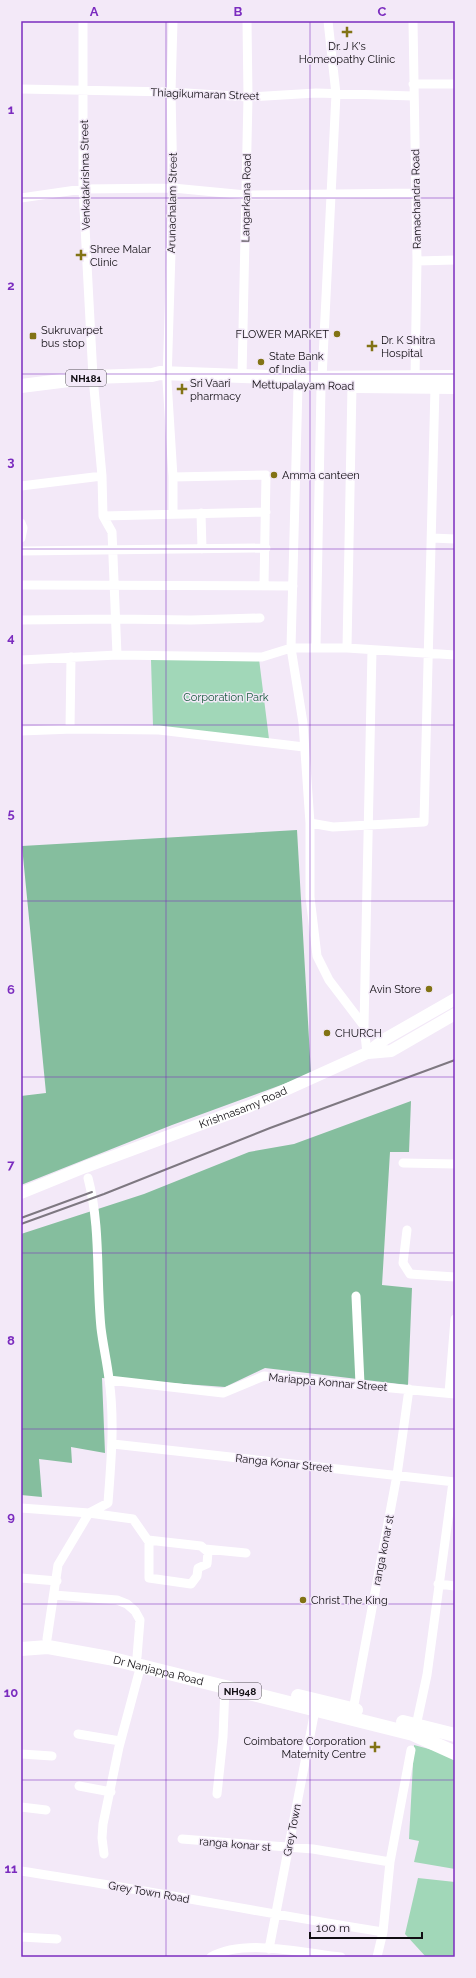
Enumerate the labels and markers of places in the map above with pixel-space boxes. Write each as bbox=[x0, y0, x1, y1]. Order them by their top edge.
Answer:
marker: Dr. J K's Homeopathy Clinic bbox=[341, 26, 353, 38]
place label: Dr. J K's Homeopathy Clinic bbox=[299, 40, 395, 66]
place label: Shree Malar Clinic bbox=[90, 243, 151, 269]
marker: Shree Malar Clinic bbox=[75, 249, 87, 261]
place label: Sukruvarpet bus stop bbox=[41, 324, 103, 350]
place label: FLOWER MARKET bbox=[236, 328, 329, 341]
marker: FLOWER MARKET bbox=[332, 329, 342, 339]
marker: Sukruvarpet bus stop bbox=[28, 331, 38, 341]
place label: Dr. K Shitra Hospital bbox=[381, 334, 435, 360]
marker: Dr. K Shitra Hospital bbox=[366, 340, 378, 352]
place label: State Bank of India bbox=[269, 350, 324, 376]
marker: State Bank of India bbox=[256, 357, 266, 367]
place label: Sri Vaari pharmacy bbox=[190, 377, 241, 403]
marker: Sri Vaari pharmacy bbox=[177, 384, 187, 394]
place label: Amma canteen bbox=[282, 469, 360, 482]
marker: Amma canteen bbox=[269, 470, 279, 480]
place label: Avin Store bbox=[370, 983, 422, 996]
marker: Avin Store bbox=[424, 984, 434, 994]
place label: CHURCH bbox=[335, 1027, 382, 1040]
marker: CHURCH bbox=[322, 1028, 332, 1038]
place label: Christ The King bbox=[311, 1594, 388, 1607]
marker: Christ The King bbox=[298, 1595, 308, 1605]
place label: Coimbatore Corporation Maternity Centre bbox=[243, 1735, 367, 1761]
marker: Coimbatore Corporation Maternity Centre bbox=[369, 1741, 381, 1753]

